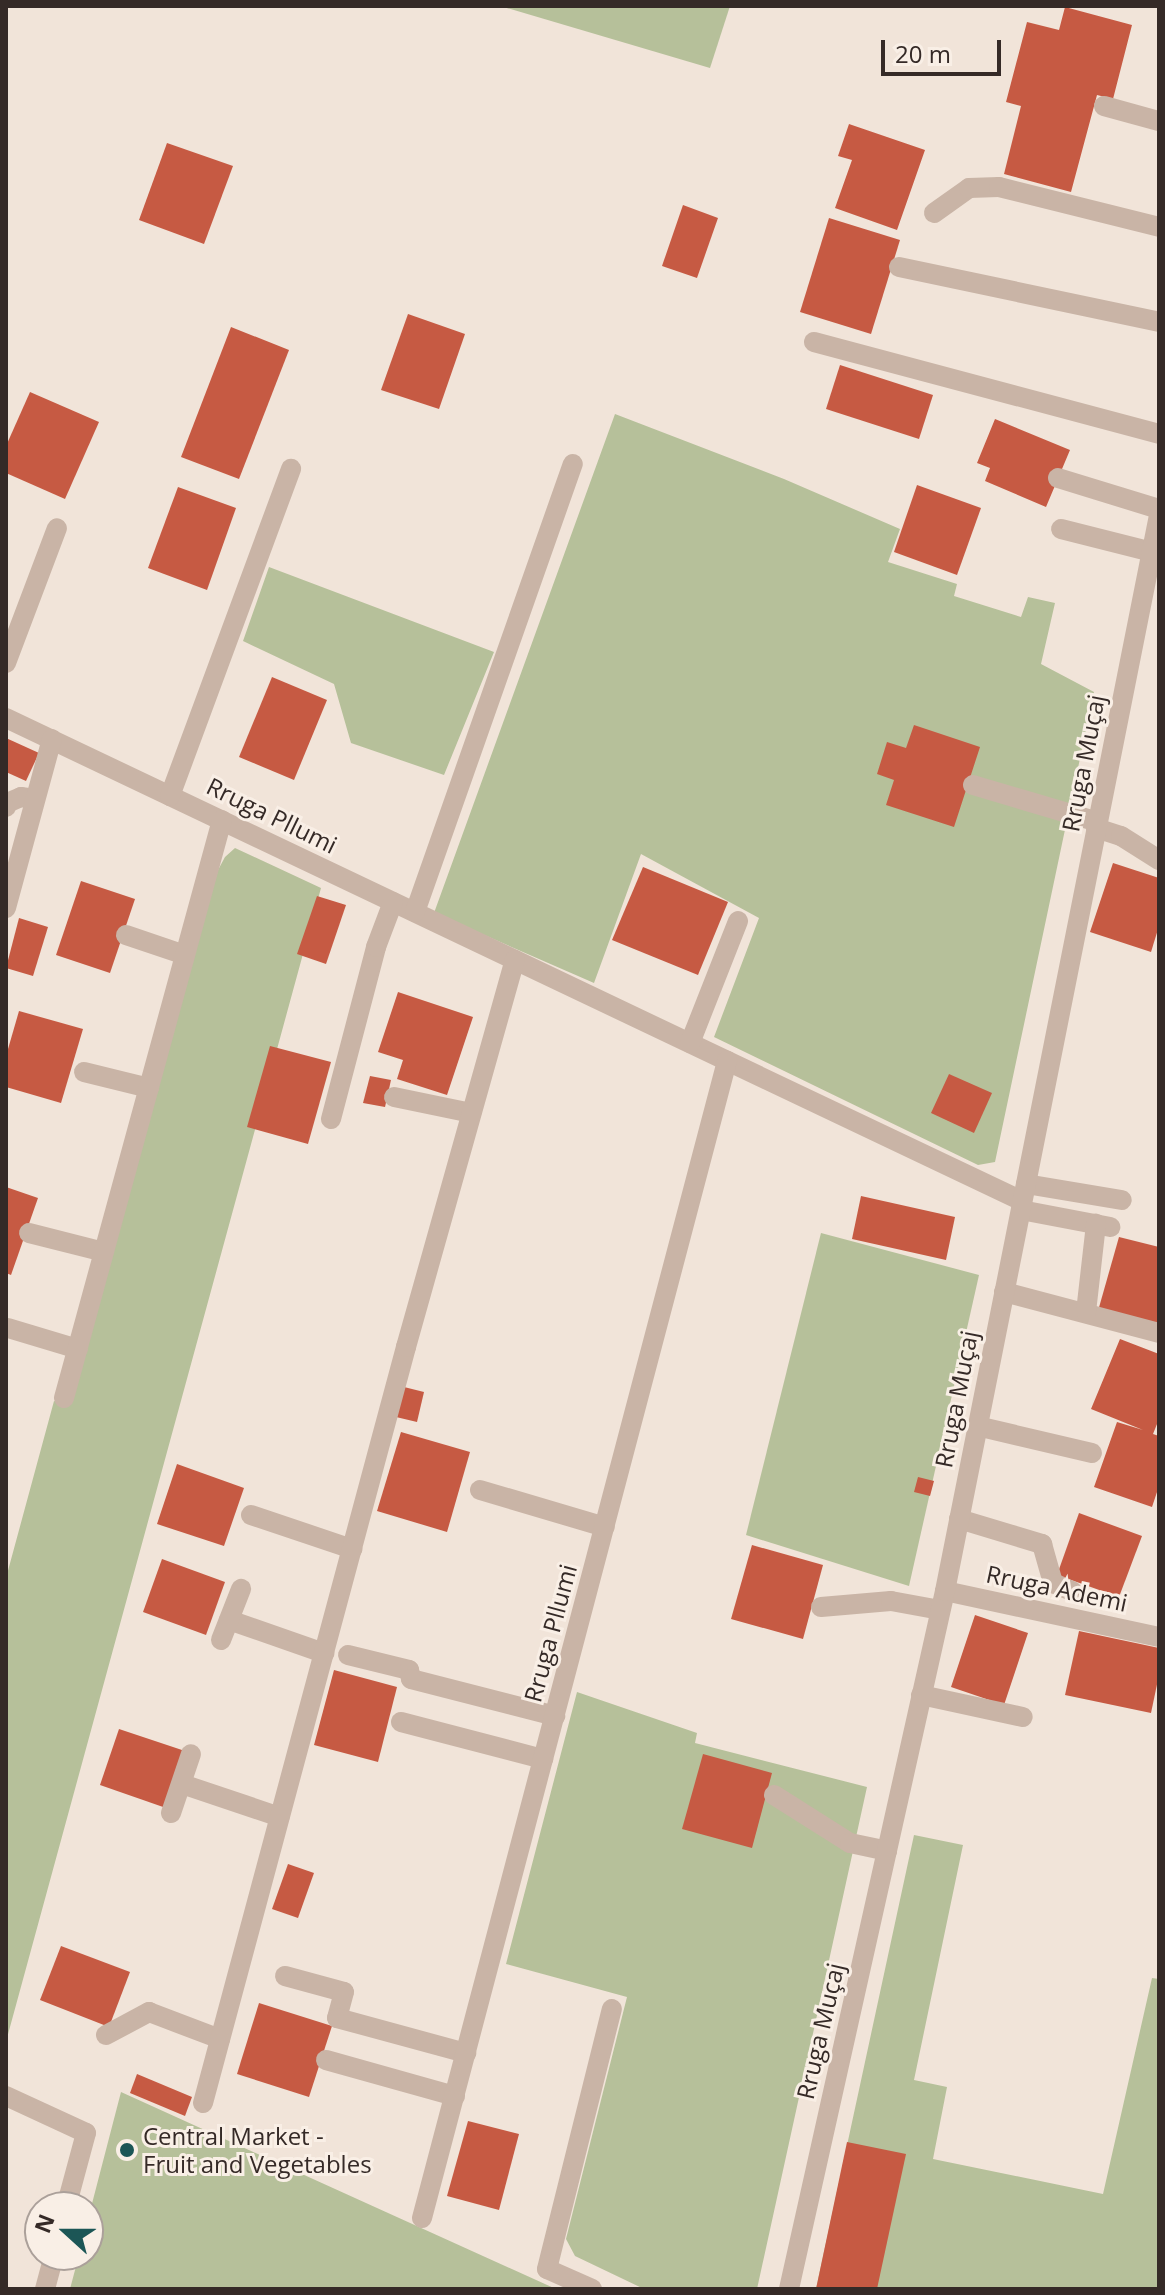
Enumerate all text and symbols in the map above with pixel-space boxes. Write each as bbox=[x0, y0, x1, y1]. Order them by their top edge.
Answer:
scale bar bbox=[885, 24, 1005, 74]
text: 20 m bbox=[895, 37, 951, 70]
street label: Rruga Muçaj bbox=[1056, 692, 1110, 834]
street label: Rruga Pllumi bbox=[202, 771, 342, 859]
street label: Rruga Muçaj bbox=[929, 1328, 983, 1470]
street label: Rruga Ademi bbox=[984, 1559, 1130, 1617]
street label: Rruga Pllumi bbox=[518, 1561, 582, 1705]
street label: Rruga Muçaj bbox=[790, 1960, 850, 2102]
place label: Central Market - Fruit and Vegetables bbox=[143, 2122, 372, 2178]
marker: Central Market - Fruit and Vegetables bbox=[118, 2141, 136, 2159]
north arrow bbox=[24, 2191, 104, 2271]
text: N bbox=[26, 2209, 61, 2237]

